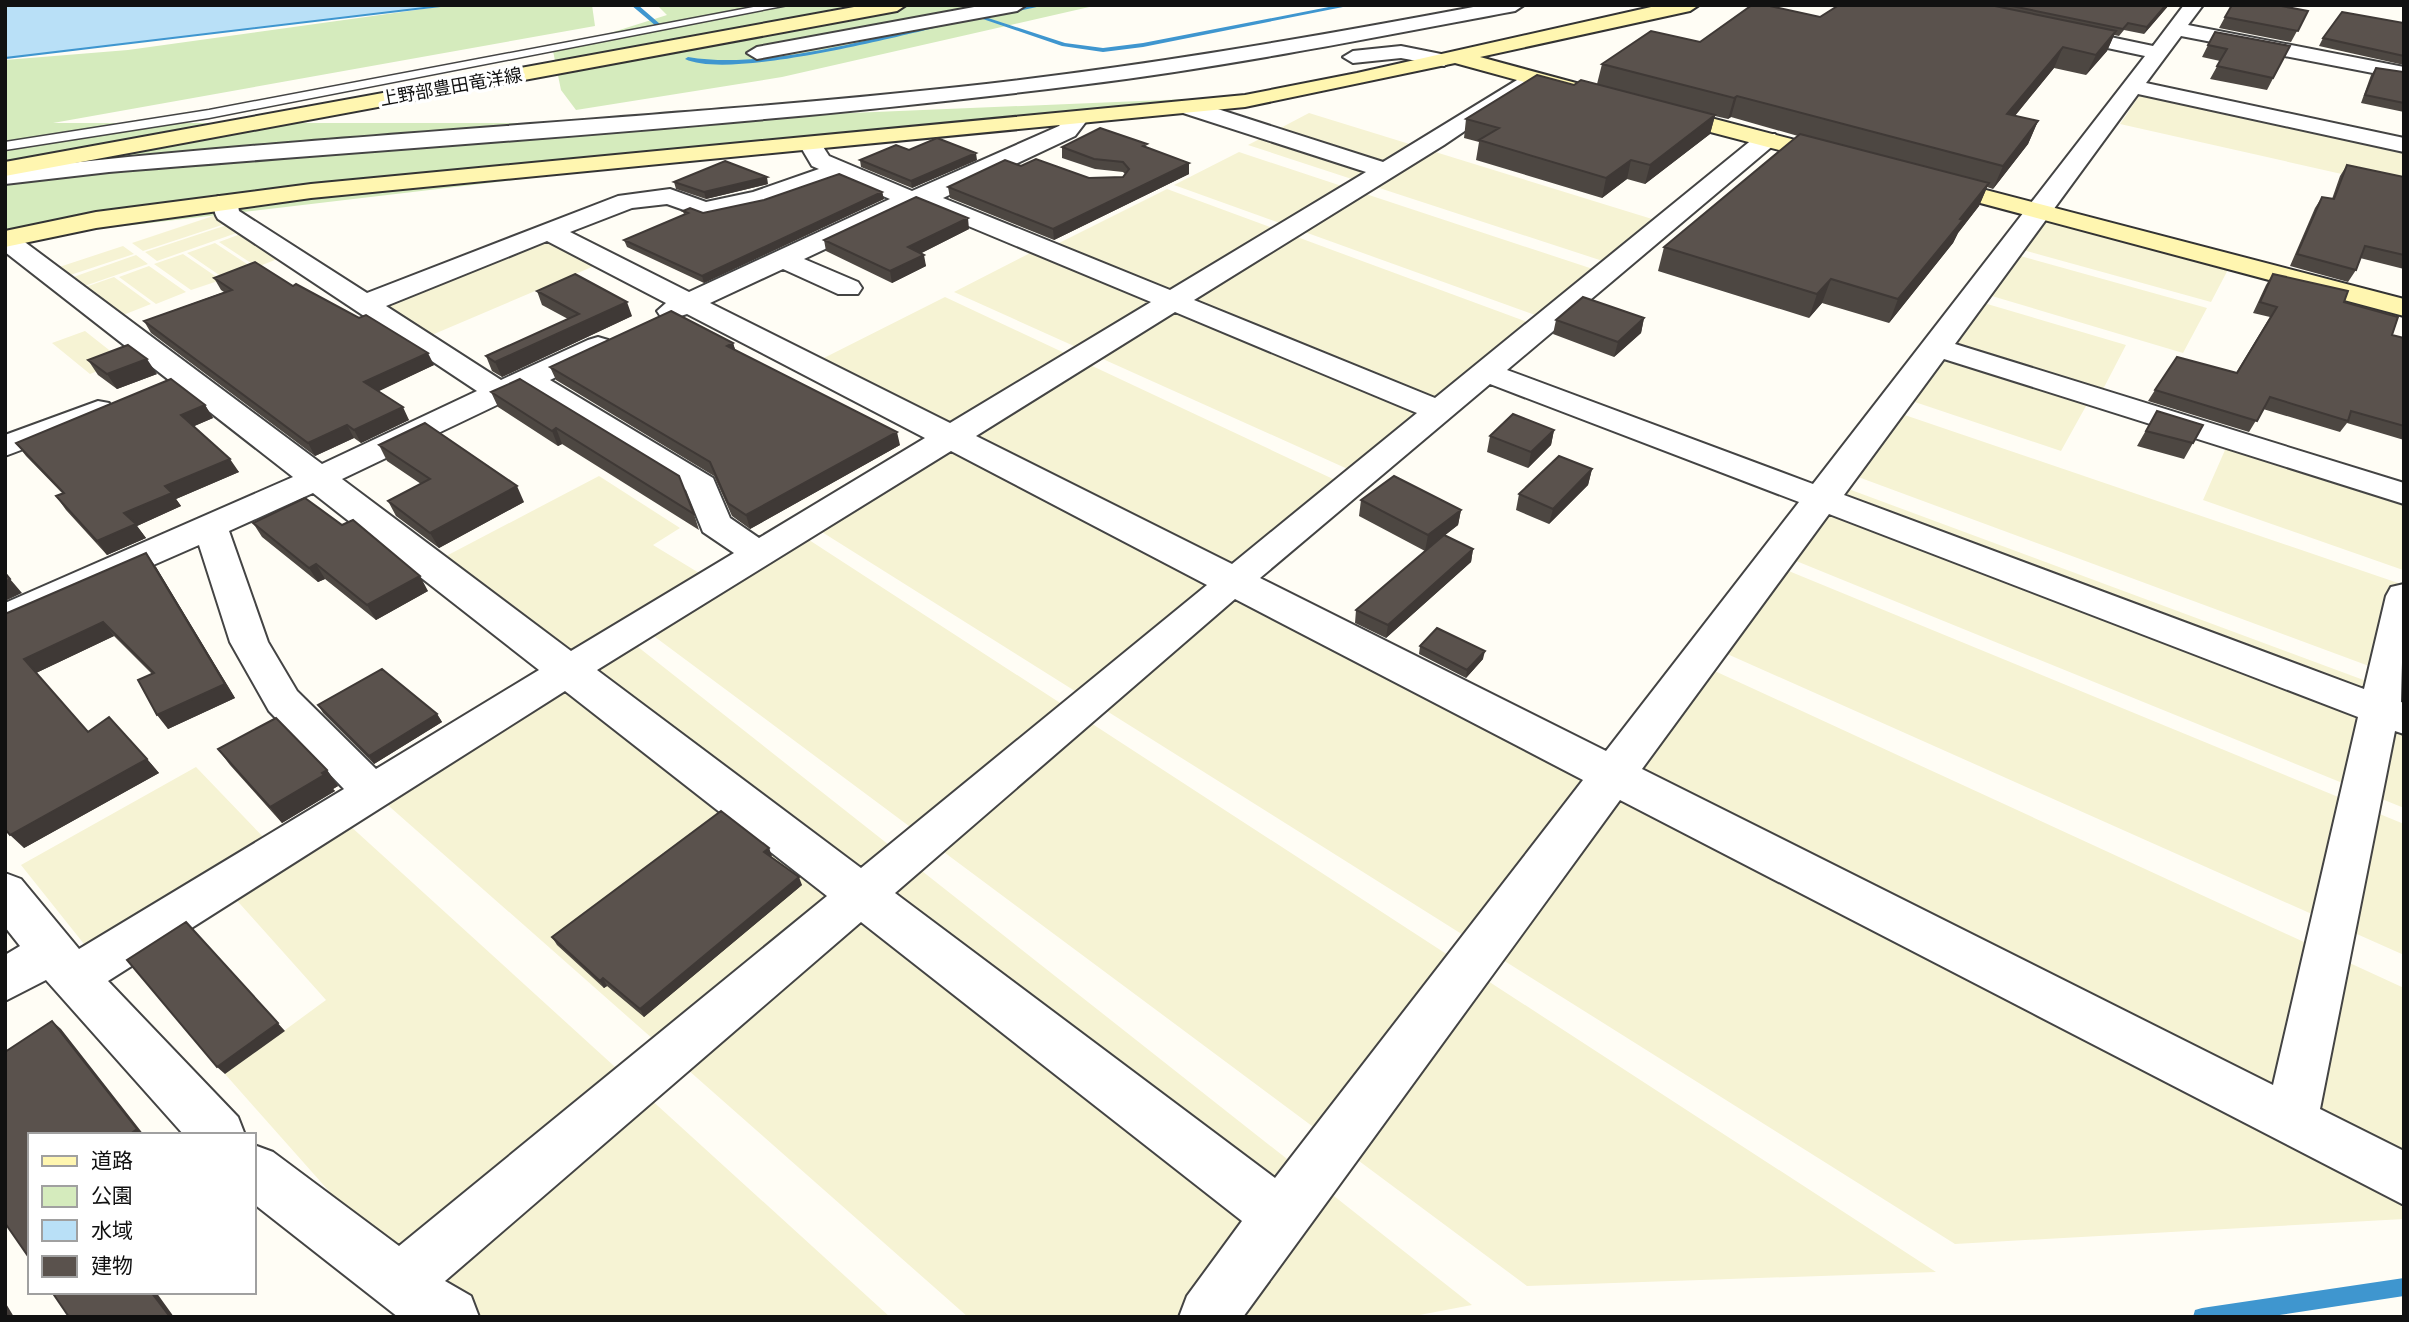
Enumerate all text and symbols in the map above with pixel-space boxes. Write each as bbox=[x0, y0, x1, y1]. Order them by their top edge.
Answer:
street label: 上野部豊田竜洋線 bbox=[378, 62, 524, 113]
legend bbox=[28, 1133, 256, 1294]
text: 道路 bbox=[91, 1146, 133, 1178]
text: 公園 bbox=[91, 1181, 133, 1213]
text: 水域 bbox=[91, 1216, 133, 1248]
text: 建物 bbox=[91, 1251, 133, 1283]

